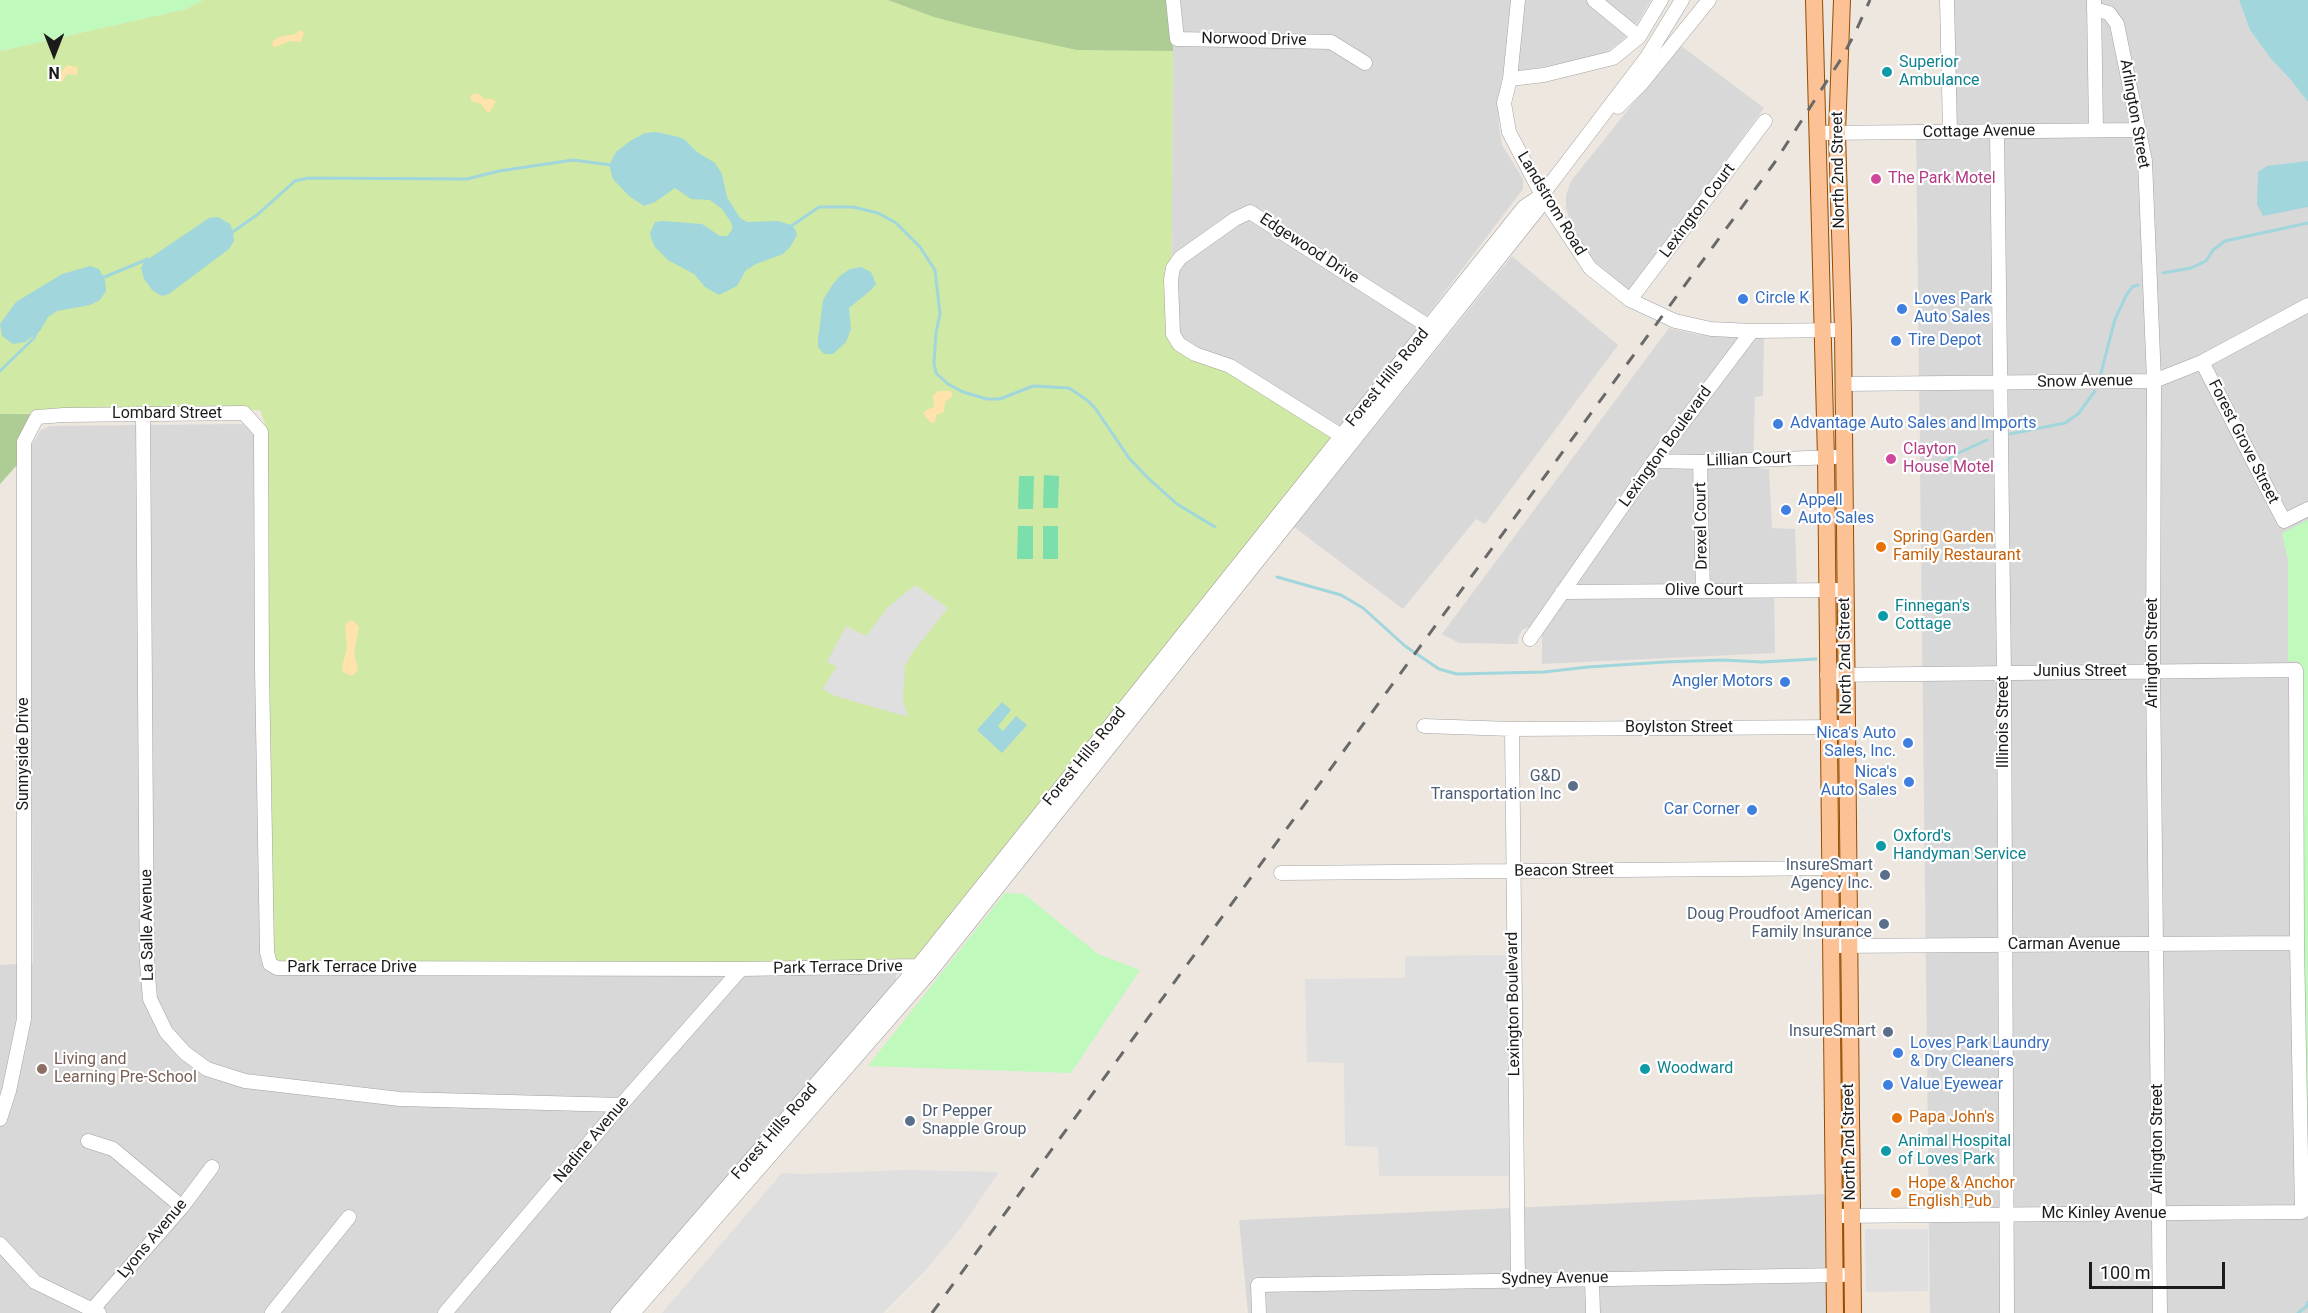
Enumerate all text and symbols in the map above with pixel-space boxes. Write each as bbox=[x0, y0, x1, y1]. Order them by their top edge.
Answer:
north arrow bbox=[24, 24, 84, 84]
street label: Norwood Drive bbox=[1201, 29, 1307, 51]
place label: Superior Ambulance bbox=[1899, 53, 1980, 91]
street label: Arlington Street bbox=[2115, 58, 2153, 170]
text: N bbox=[48, 63, 60, 82]
marker: Superior Ambulance bbox=[1880, 65, 1894, 79]
street label: North 2nd Street bbox=[1828, 111, 1850, 229]
street label: Cottage Avenue bbox=[1923, 121, 2035, 143]
street label: Landstrom Road bbox=[1512, 149, 1590, 259]
street label: Lexington Court bbox=[1656, 160, 1740, 262]
place label: The Park Motel bbox=[1888, 169, 1996, 189]
marker: The Park Motel bbox=[1869, 172, 1883, 186]
street label: Edgewood Drive bbox=[1256, 210, 1362, 288]
place label: Circle K bbox=[1755, 289, 1809, 309]
place label: Loves Park Auto Sales bbox=[1914, 290, 1992, 328]
marker: Circle K bbox=[1736, 292, 1750, 306]
marker: Loves Park Auto Sales bbox=[1895, 302, 1909, 316]
street label: Forest Hills Road bbox=[1342, 325, 1434, 431]
place label: Tire Depot bbox=[1908, 331, 1981, 351]
marker: Tire Depot bbox=[1889, 334, 1903, 348]
street label: Snow Avenue bbox=[2037, 372, 2133, 392]
street label: Forest Grove Street bbox=[2203, 377, 2283, 507]
street label: Lexington Boulevard bbox=[1616, 383, 1716, 511]
street label: Lombard Street bbox=[112, 404, 222, 424]
place label: Advantage Auto Sales and Imports bbox=[1790, 414, 2036, 434]
marker: Advantage Auto Sales and Imports bbox=[1771, 417, 1785, 431]
place label: Clayton House Motel bbox=[1903, 440, 1994, 478]
street label: Lillian Court bbox=[1706, 449, 1792, 471]
marker: Clayton House Motel bbox=[1884, 452, 1898, 466]
street label: Drexel Court bbox=[1692, 482, 1712, 570]
place label: Appell Auto Sales bbox=[1798, 491, 1874, 529]
marker: Appell Auto Sales bbox=[1779, 503, 1793, 517]
place label: Spring Garden Family Restaurant bbox=[1893, 528, 2021, 566]
marker: Spring Garden Family Restaurant bbox=[1874, 540, 1888, 554]
street label: Olive Court bbox=[1665, 581, 1743, 601]
street label: North 2nd Street bbox=[1835, 597, 1857, 715]
place label: Finnegan's Cottage bbox=[1895, 597, 1970, 635]
street label: Arlington Street bbox=[2143, 598, 2163, 708]
marker: Finnegan's Cottage bbox=[1876, 609, 1890, 623]
street label: Junius Street bbox=[2033, 662, 2127, 682]
place label: Angler Motors bbox=[1672, 672, 1773, 692]
marker: Angler Motors bbox=[1778, 675, 1792, 689]
street label: Illinois Street bbox=[1994, 676, 2014, 768]
street label: Sunnyside Drive bbox=[14, 697, 34, 811]
street label: Forest Hills Road bbox=[1039, 704, 1131, 810]
street label: Boylston Street bbox=[1625, 718, 1733, 738]
place label: Nica's Auto Sales, Inc. bbox=[1816, 724, 1896, 762]
marker: Nica's Auto Sales, Inc. bbox=[1901, 736, 1915, 750]
place label: Nica's Auto Sales bbox=[1821, 763, 1897, 801]
place label: G&D Transportation Inc bbox=[1431, 767, 1561, 805]
marker: Nica's Auto Sales bbox=[1902, 775, 1916, 789]
marker: G&D Transportation Inc bbox=[1566, 779, 1580, 793]
place label: Car Corner bbox=[1664, 800, 1740, 820]
marker: Car Corner bbox=[1745, 803, 1759, 817]
place label: Oxford's Handyman Service bbox=[1893, 827, 2026, 865]
marker: Oxford's Handyman Service bbox=[1874, 839, 1888, 853]
place label: InsureSmart Agency Inc. bbox=[1786, 856, 1873, 894]
street label: Beacon Street bbox=[1514, 861, 1614, 881]
marker: InsureSmart Agency Inc. bbox=[1878, 868, 1892, 882]
street label: La Salle Avenue bbox=[137, 869, 159, 981]
place label: Doug Proudfoot American Family Insurance bbox=[1687, 905, 1872, 943]
marker: Doug Proudfoot American Family Insurance bbox=[1877, 917, 1891, 931]
street label: Lexington Boulevard bbox=[1503, 932, 1525, 1076]
street label: Carman Avenue bbox=[2008, 935, 2120, 955]
street label: Park Terrace Drive bbox=[773, 957, 903, 979]
street label: Park Terrace Drive bbox=[287, 958, 417, 978]
place label: InsureSmart bbox=[1789, 1022, 1876, 1042]
marker: InsureSmart bbox=[1881, 1025, 1895, 1039]
place label: Loves Park Laundry & Dry Cleaners bbox=[1910, 1034, 2049, 1072]
marker: Loves Park Laundry & Dry Cleaners bbox=[1891, 1046, 1905, 1060]
place label: Living and Learning Pre-School bbox=[54, 1050, 197, 1088]
place label: Woodward bbox=[1657, 1059, 1733, 1079]
marker: Living and Learning Pre-School bbox=[35, 1062, 49, 1076]
marker: Woodward bbox=[1638, 1062, 1652, 1076]
place label: Value Eyewear bbox=[1900, 1075, 2003, 1095]
marker: Value Eyewear bbox=[1881, 1078, 1895, 1092]
street label: Forest Hills Road bbox=[728, 1080, 822, 1184]
street label: North 2nd Street bbox=[1839, 1083, 1861, 1201]
street label: Arlington Street bbox=[2148, 1084, 2168, 1194]
street label: Nadine Avenue bbox=[550, 1093, 634, 1187]
place label: Dr Pepper Snapple Group bbox=[922, 1102, 1026, 1140]
place label: Papa John's bbox=[1909, 1108, 1995, 1128]
marker: Papa John's bbox=[1890, 1111, 1904, 1125]
marker: Dr Pepper Snapple Group bbox=[903, 1114, 917, 1128]
place label: Animal Hospital of Loves Park bbox=[1898, 1132, 2011, 1170]
marker: Animal Hospital of Loves Park bbox=[1879, 1144, 1893, 1158]
place label: Hope & Anchor English Pub bbox=[1908, 1174, 2015, 1212]
marker: Hope & Anchor English Pub bbox=[1889, 1186, 1903, 1200]
street label: Lyons Avenue bbox=[114, 1195, 192, 1283]
street label: Mc Kinley Avenue bbox=[2041, 1204, 2167, 1224]
scale bar bbox=[2092, 1250, 2228, 1288]
text: 100 m bbox=[2100, 1262, 2151, 1283]
street label: Sydney Avenue bbox=[1501, 1268, 1609, 1290]

